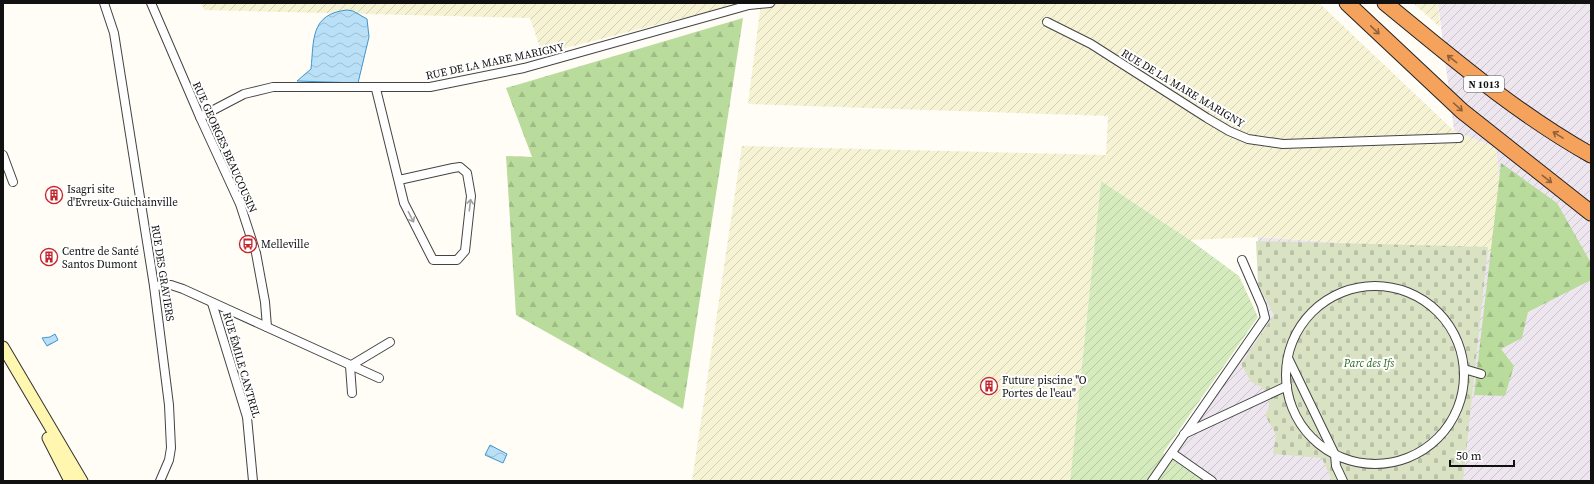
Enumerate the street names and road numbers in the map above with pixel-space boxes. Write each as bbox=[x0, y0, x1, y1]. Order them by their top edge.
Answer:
street label: RUE DE LA MARE MARIGNY bbox=[425, 39, 566, 83]
street label: RUE DE LA MARE MARIGNY bbox=[1118, 46, 1247, 131]
road number: N 1013 bbox=[1464, 76, 1504, 92]
street label: RUE GEORGES BEAUCOUSIN bbox=[189, 79, 260, 215]
street label: RUE DES GRAVIERS bbox=[147, 224, 178, 323]
street label: RUE ÉMILE CANTREL bbox=[219, 311, 264, 420]

